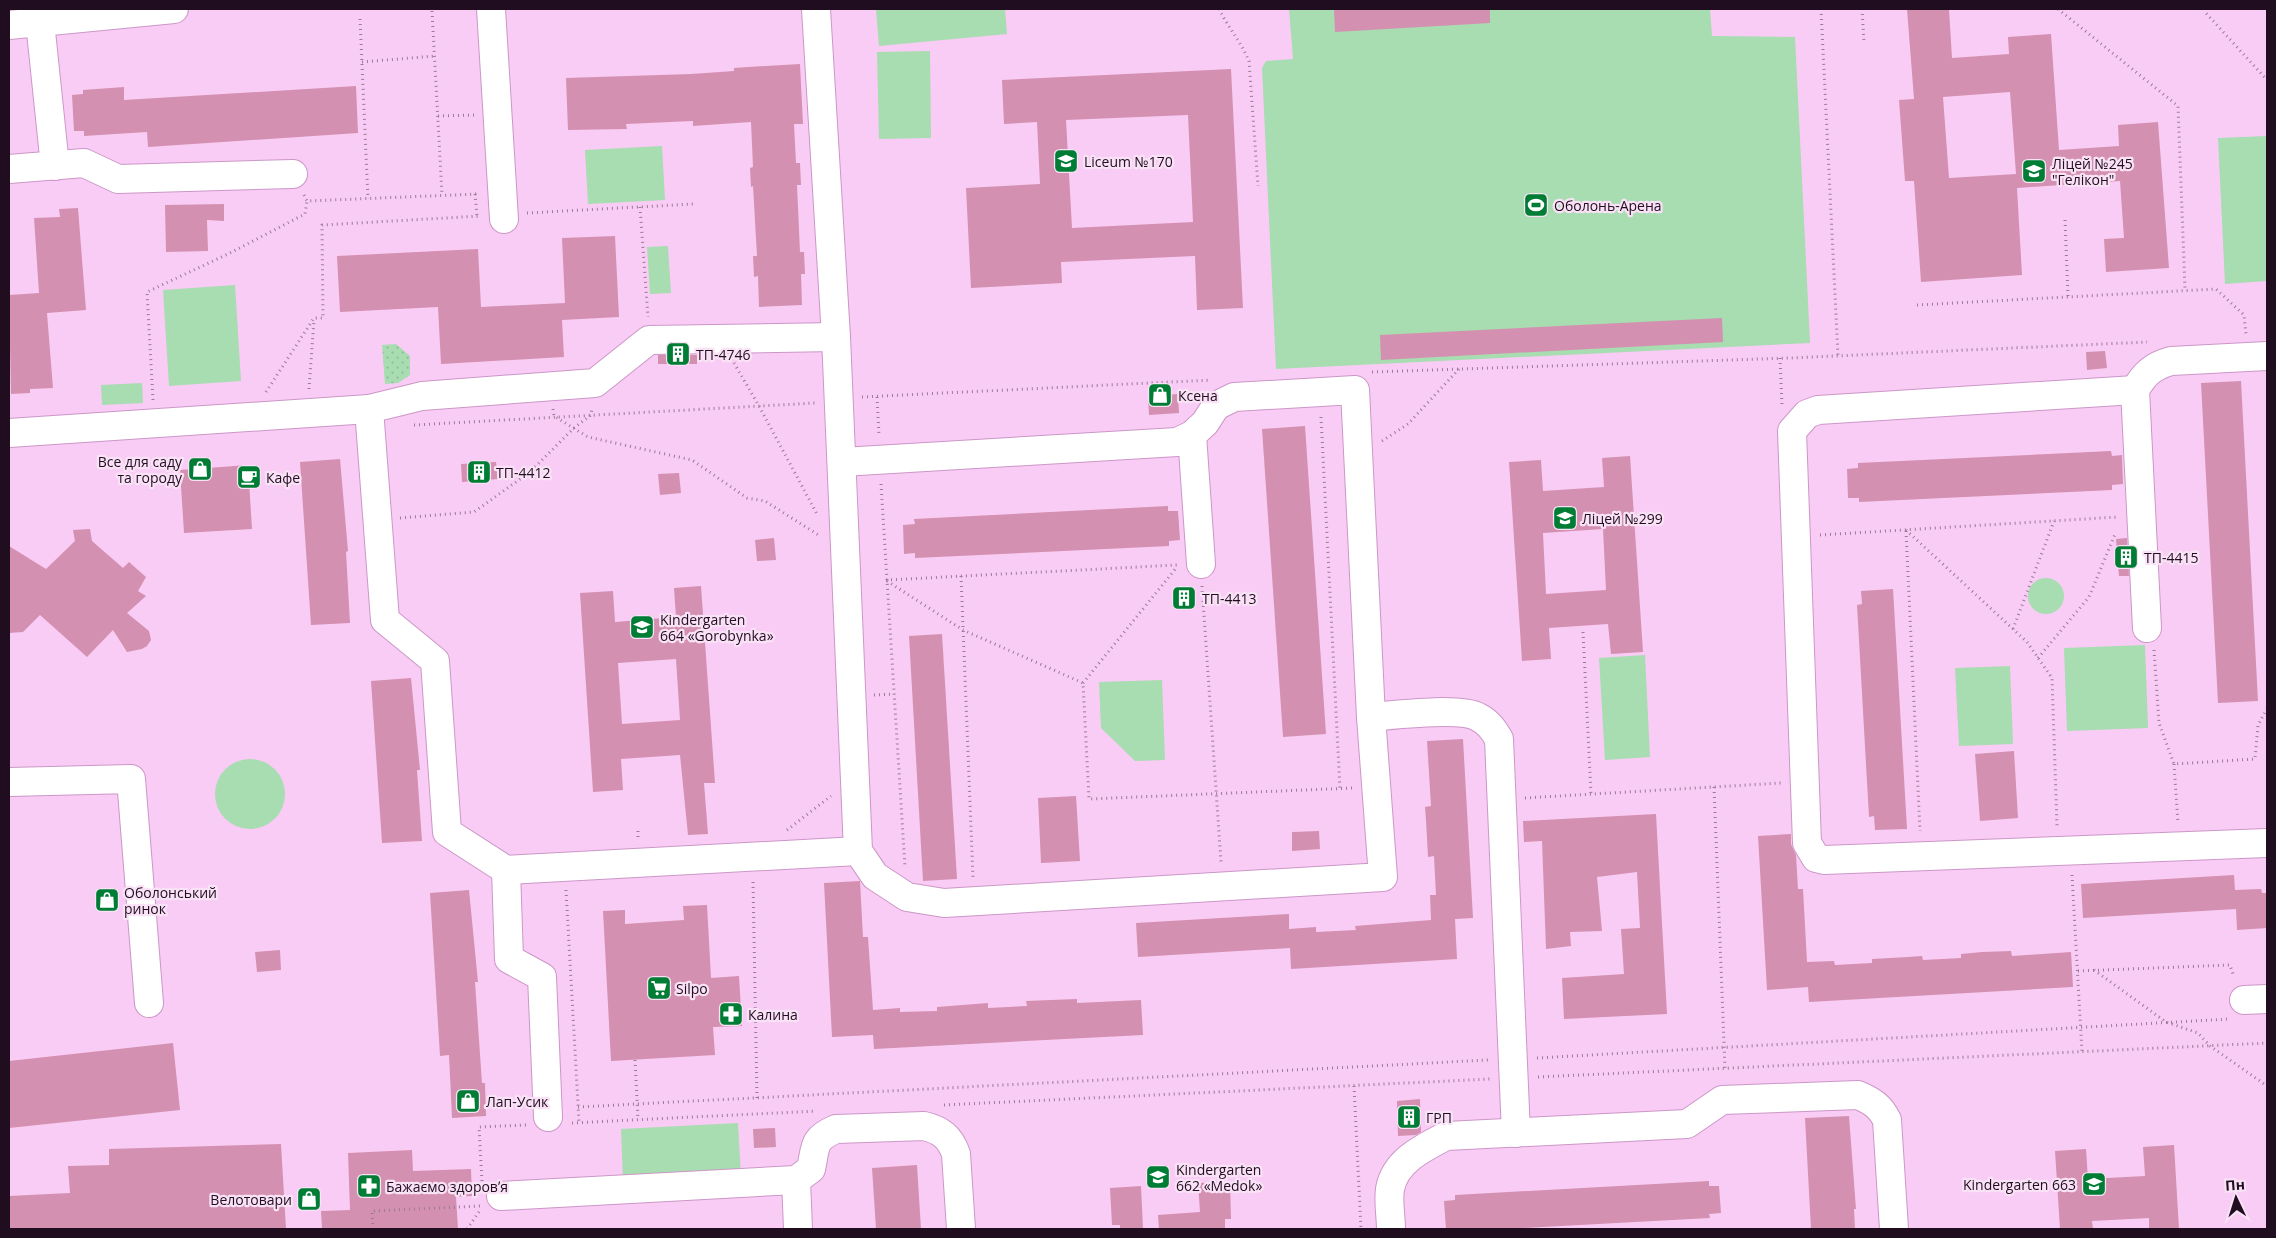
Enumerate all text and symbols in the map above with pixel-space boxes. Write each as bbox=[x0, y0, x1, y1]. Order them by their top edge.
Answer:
school or university icon: Liceum №170 bbox=[1053, 148, 1079, 174]
place label: Liceum №170 bbox=[1084, 152, 1173, 171]
place label: Ліцей №245 "Гелікон" bbox=[2052, 154, 2133, 189]
school or university icon: Ліцей №245 "Гелікон" bbox=[2021, 158, 2047, 184]
sports icon: Оболонь-Арена bbox=[1523, 192, 1549, 218]
place label: Оболонь-Арена bbox=[1554, 196, 1662, 215]
building icon: ТП-4746 bbox=[665, 341, 691, 367]
place label: ТП-4746 bbox=[696, 345, 750, 364]
shop icon: Ксена bbox=[1147, 382, 1173, 408]
place label: Ксена bbox=[1178, 386, 1218, 405]
place label: Все для саду та городу bbox=[98, 452, 183, 487]
shop icon: Все для саду та городу bbox=[187, 456, 213, 482]
building icon: ТП-4412 bbox=[466, 459, 492, 485]
place label: ТП-4412 bbox=[496, 463, 550, 482]
cafe icon: Кафе bbox=[236, 464, 262, 490]
place label: Кафе bbox=[266, 468, 300, 487]
school or university icon: Ліцей №299 bbox=[1552, 505, 1578, 531]
place label: Ліцей №299 bbox=[1582, 509, 1663, 528]
building icon: ТП-4415 bbox=[2113, 544, 2139, 570]
place label: ТП-4415 bbox=[2144, 548, 2198, 567]
building icon: ТП-4413 bbox=[1171, 585, 1197, 611]
place label: ТП-4413 bbox=[1202, 589, 1256, 608]
place label: Kindergarten 664 «Gorobynka» bbox=[660, 610, 774, 645]
school or university icon: Kindergarten 664 «Gorobynka» bbox=[629, 614, 655, 640]
place label: Оболонський ринок bbox=[124, 883, 217, 918]
shop icon: Оболонський ринок bbox=[94, 887, 120, 913]
supermarket icon: Silpo bbox=[646, 975, 672, 1001]
place label: Silpo bbox=[676, 979, 708, 998]
pharmacy icon: Калина bbox=[718, 1001, 744, 1027]
place label: Калина bbox=[748, 1005, 798, 1024]
shop icon: Лап-Усик bbox=[455, 1088, 481, 1114]
place label: Лап-Усик bbox=[486, 1092, 549, 1111]
building icon: ГРП bbox=[1396, 1104, 1422, 1130]
place label: ГРП bbox=[1426, 1108, 1452, 1127]
place label: Kindergarten 662 «Medok» bbox=[1176, 1160, 1262, 1195]
school or university icon: Kindergarten 662 «Medok» bbox=[1145, 1164, 1171, 1190]
school or university icon: Kindergarten 663 bbox=[2081, 1171, 2107, 1197]
pharmacy icon: Бажаємо здоровʼя bbox=[356, 1173, 382, 1199]
north arrow bbox=[2211, 1173, 2261, 1223]
text: Пн bbox=[2225, 1174, 2246, 1195]
place label: Kindergarten 663 bbox=[1963, 1175, 2076, 1194]
place label: Бажаємо здоровʼя bbox=[386, 1177, 508, 1196]
shop icon: Велотовари bbox=[296, 1186, 322, 1212]
place label: Велотовари bbox=[210, 1190, 292, 1209]

